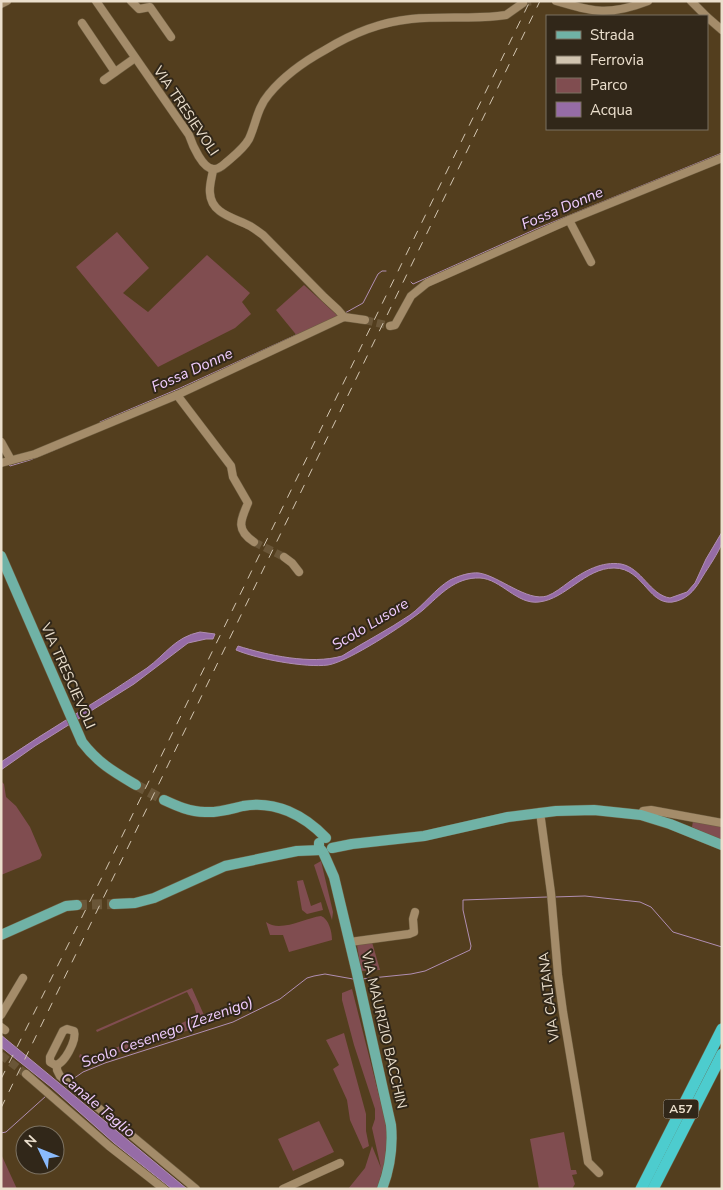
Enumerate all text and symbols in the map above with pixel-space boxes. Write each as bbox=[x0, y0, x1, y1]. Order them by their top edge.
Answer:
legend bbox=[546, 15, 708, 130]
text: Strada bbox=[590, 25, 634, 45]
text: Ferrovia bbox=[590, 50, 644, 70]
street label: VIA TRESIEVOLI bbox=[148, 62, 223, 160]
text: Parco bbox=[590, 75, 628, 95]
text: Acqua bbox=[590, 100, 633, 120]
water label: Fossa Donne bbox=[518, 182, 606, 234]
water label: Fossa Donne bbox=[148, 343, 236, 397]
water label: Scolo Lusore bbox=[328, 593, 412, 655]
street label: VIA TRESCIEVOLI bbox=[36, 619, 100, 732]
street label: VIA MAURIZIO BACCHIN bbox=[356, 948, 411, 1111]
street label: VIA CALTANA bbox=[534, 951, 564, 1044]
water label: Scolo Cesenego (Zezenigo) bbox=[78, 992, 256, 1072]
water label: Canale Taglio bbox=[57, 1068, 139, 1142]
road number: A57 bbox=[664, 1100, 698, 1118]
north arrow bbox=[15, 1125, 65, 1175]
text: N bbox=[20, 1131, 41, 1152]

